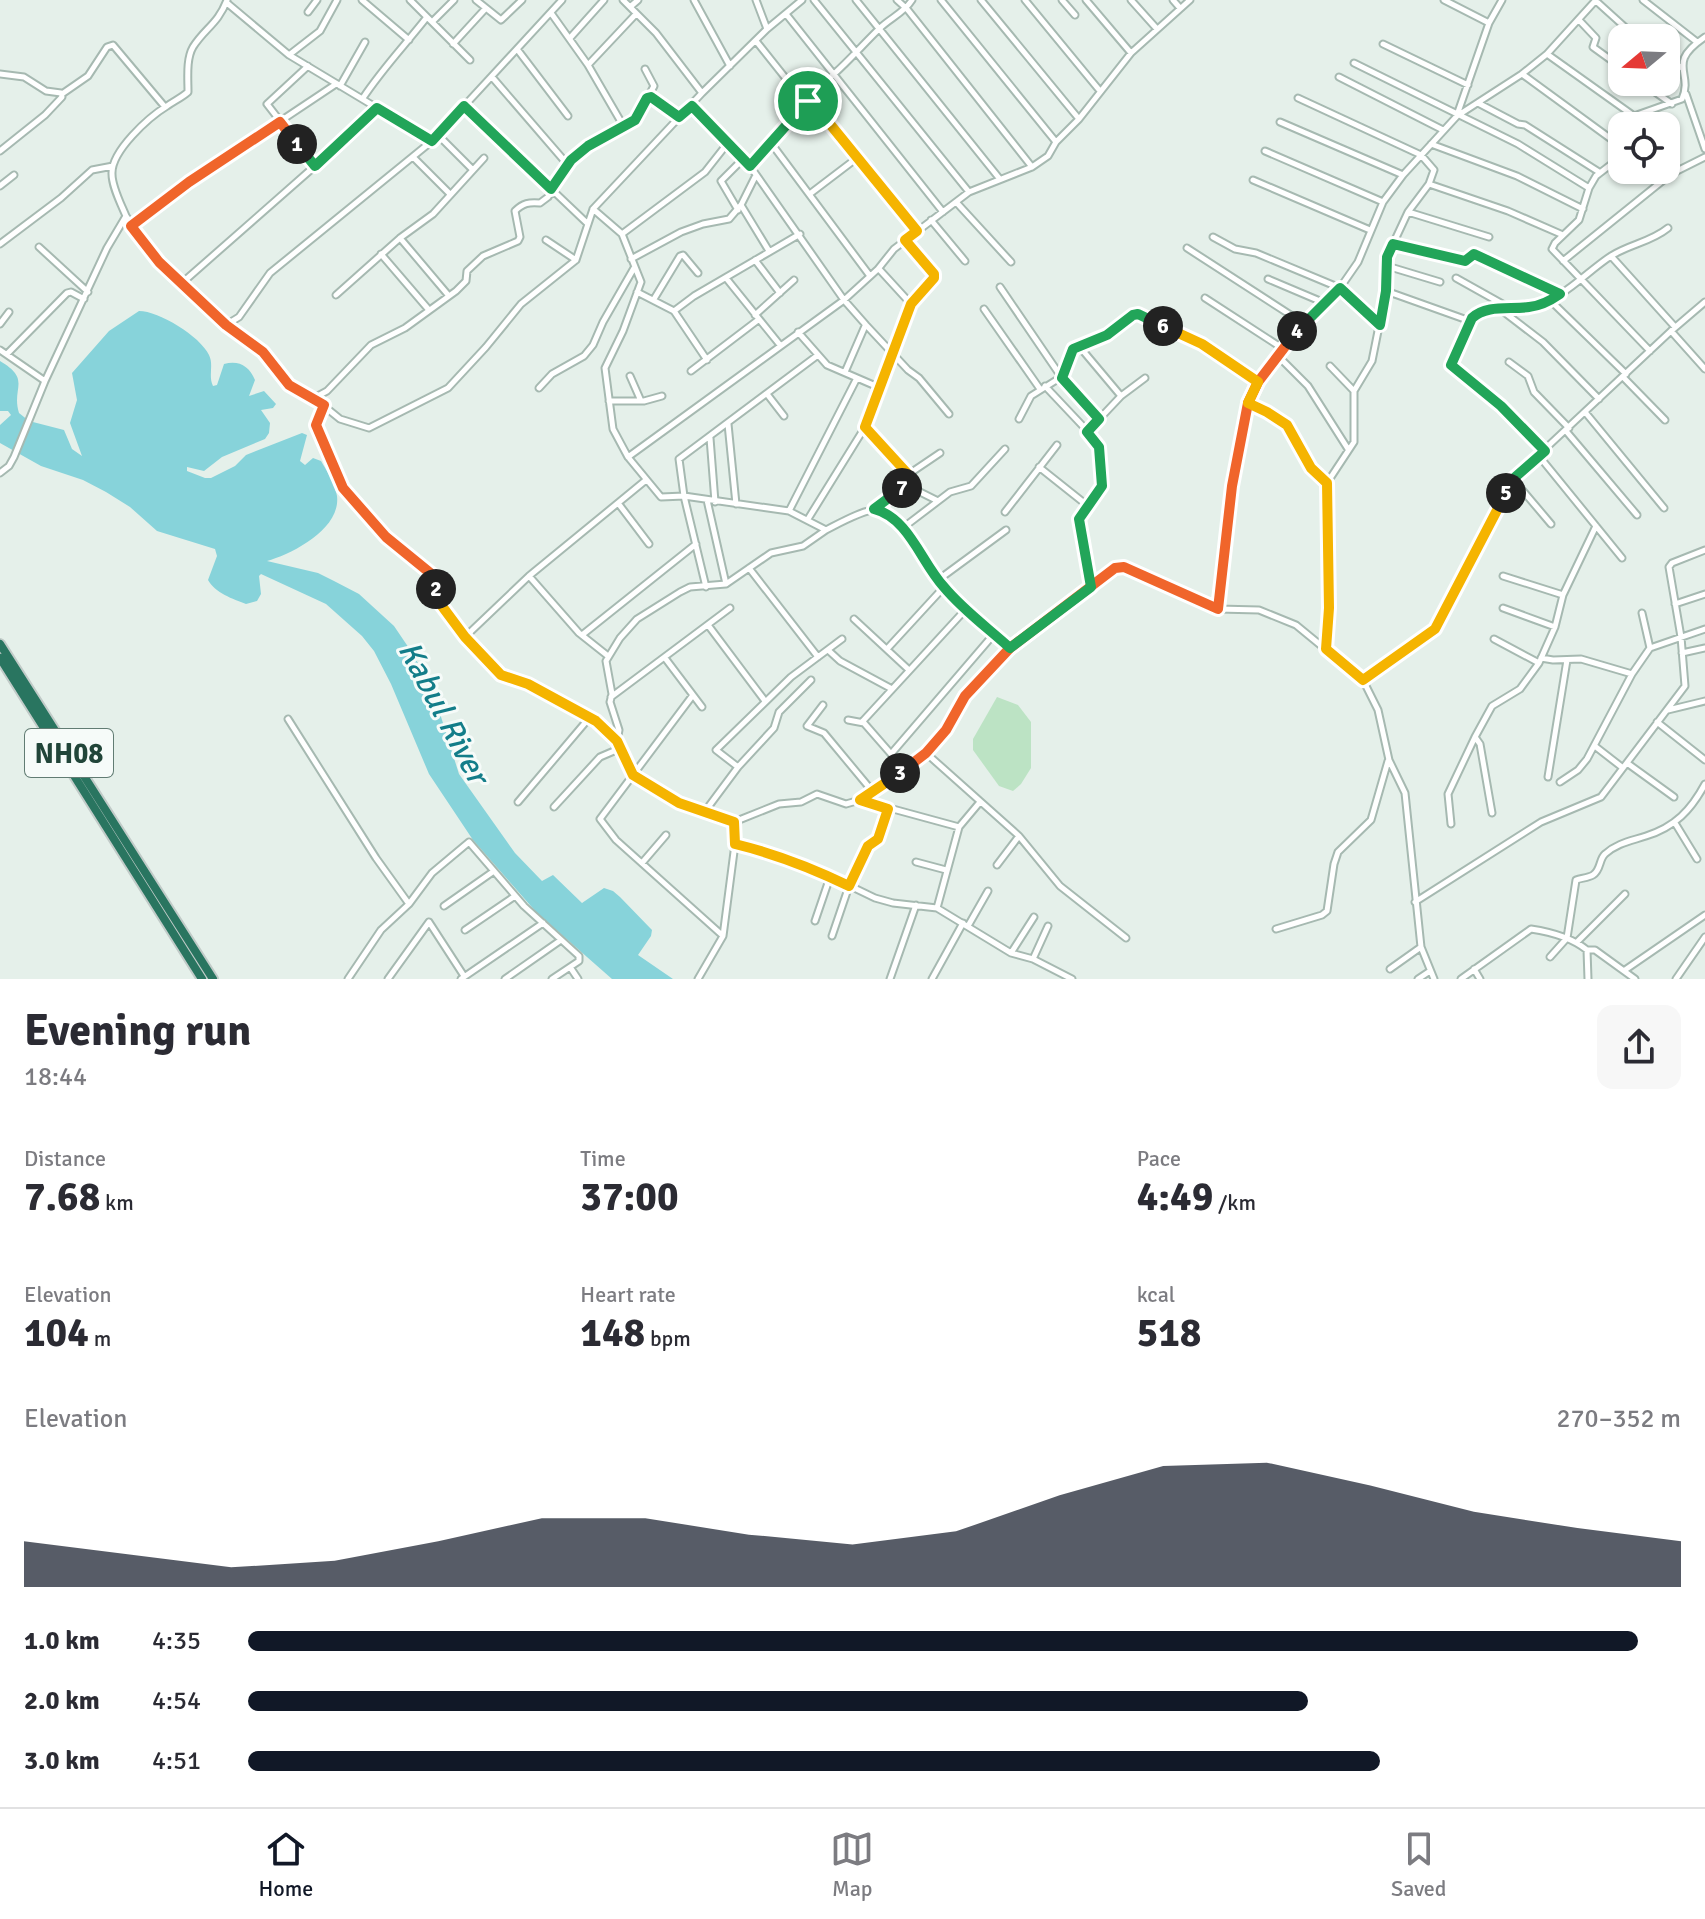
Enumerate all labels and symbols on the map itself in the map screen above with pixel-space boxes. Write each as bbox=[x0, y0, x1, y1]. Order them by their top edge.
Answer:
north arrow bbox=[1608, 24, 1680, 96]
pin bbox=[774, 67, 842, 135]
pin: 1 bbox=[277, 124, 317, 164]
pin: 6 bbox=[1143, 306, 1183, 346]
pin: 4 bbox=[1277, 311, 1317, 351]
pin: 7 bbox=[882, 468, 922, 508]
pin: 5 bbox=[1486, 473, 1526, 513]
pin: 2 bbox=[416, 569, 456, 609]
water label: Kabul River bbox=[390, 634, 499, 794]
road number: NH08 bbox=[25, 729, 113, 777]
pin: 3 bbox=[880, 753, 920, 793]

